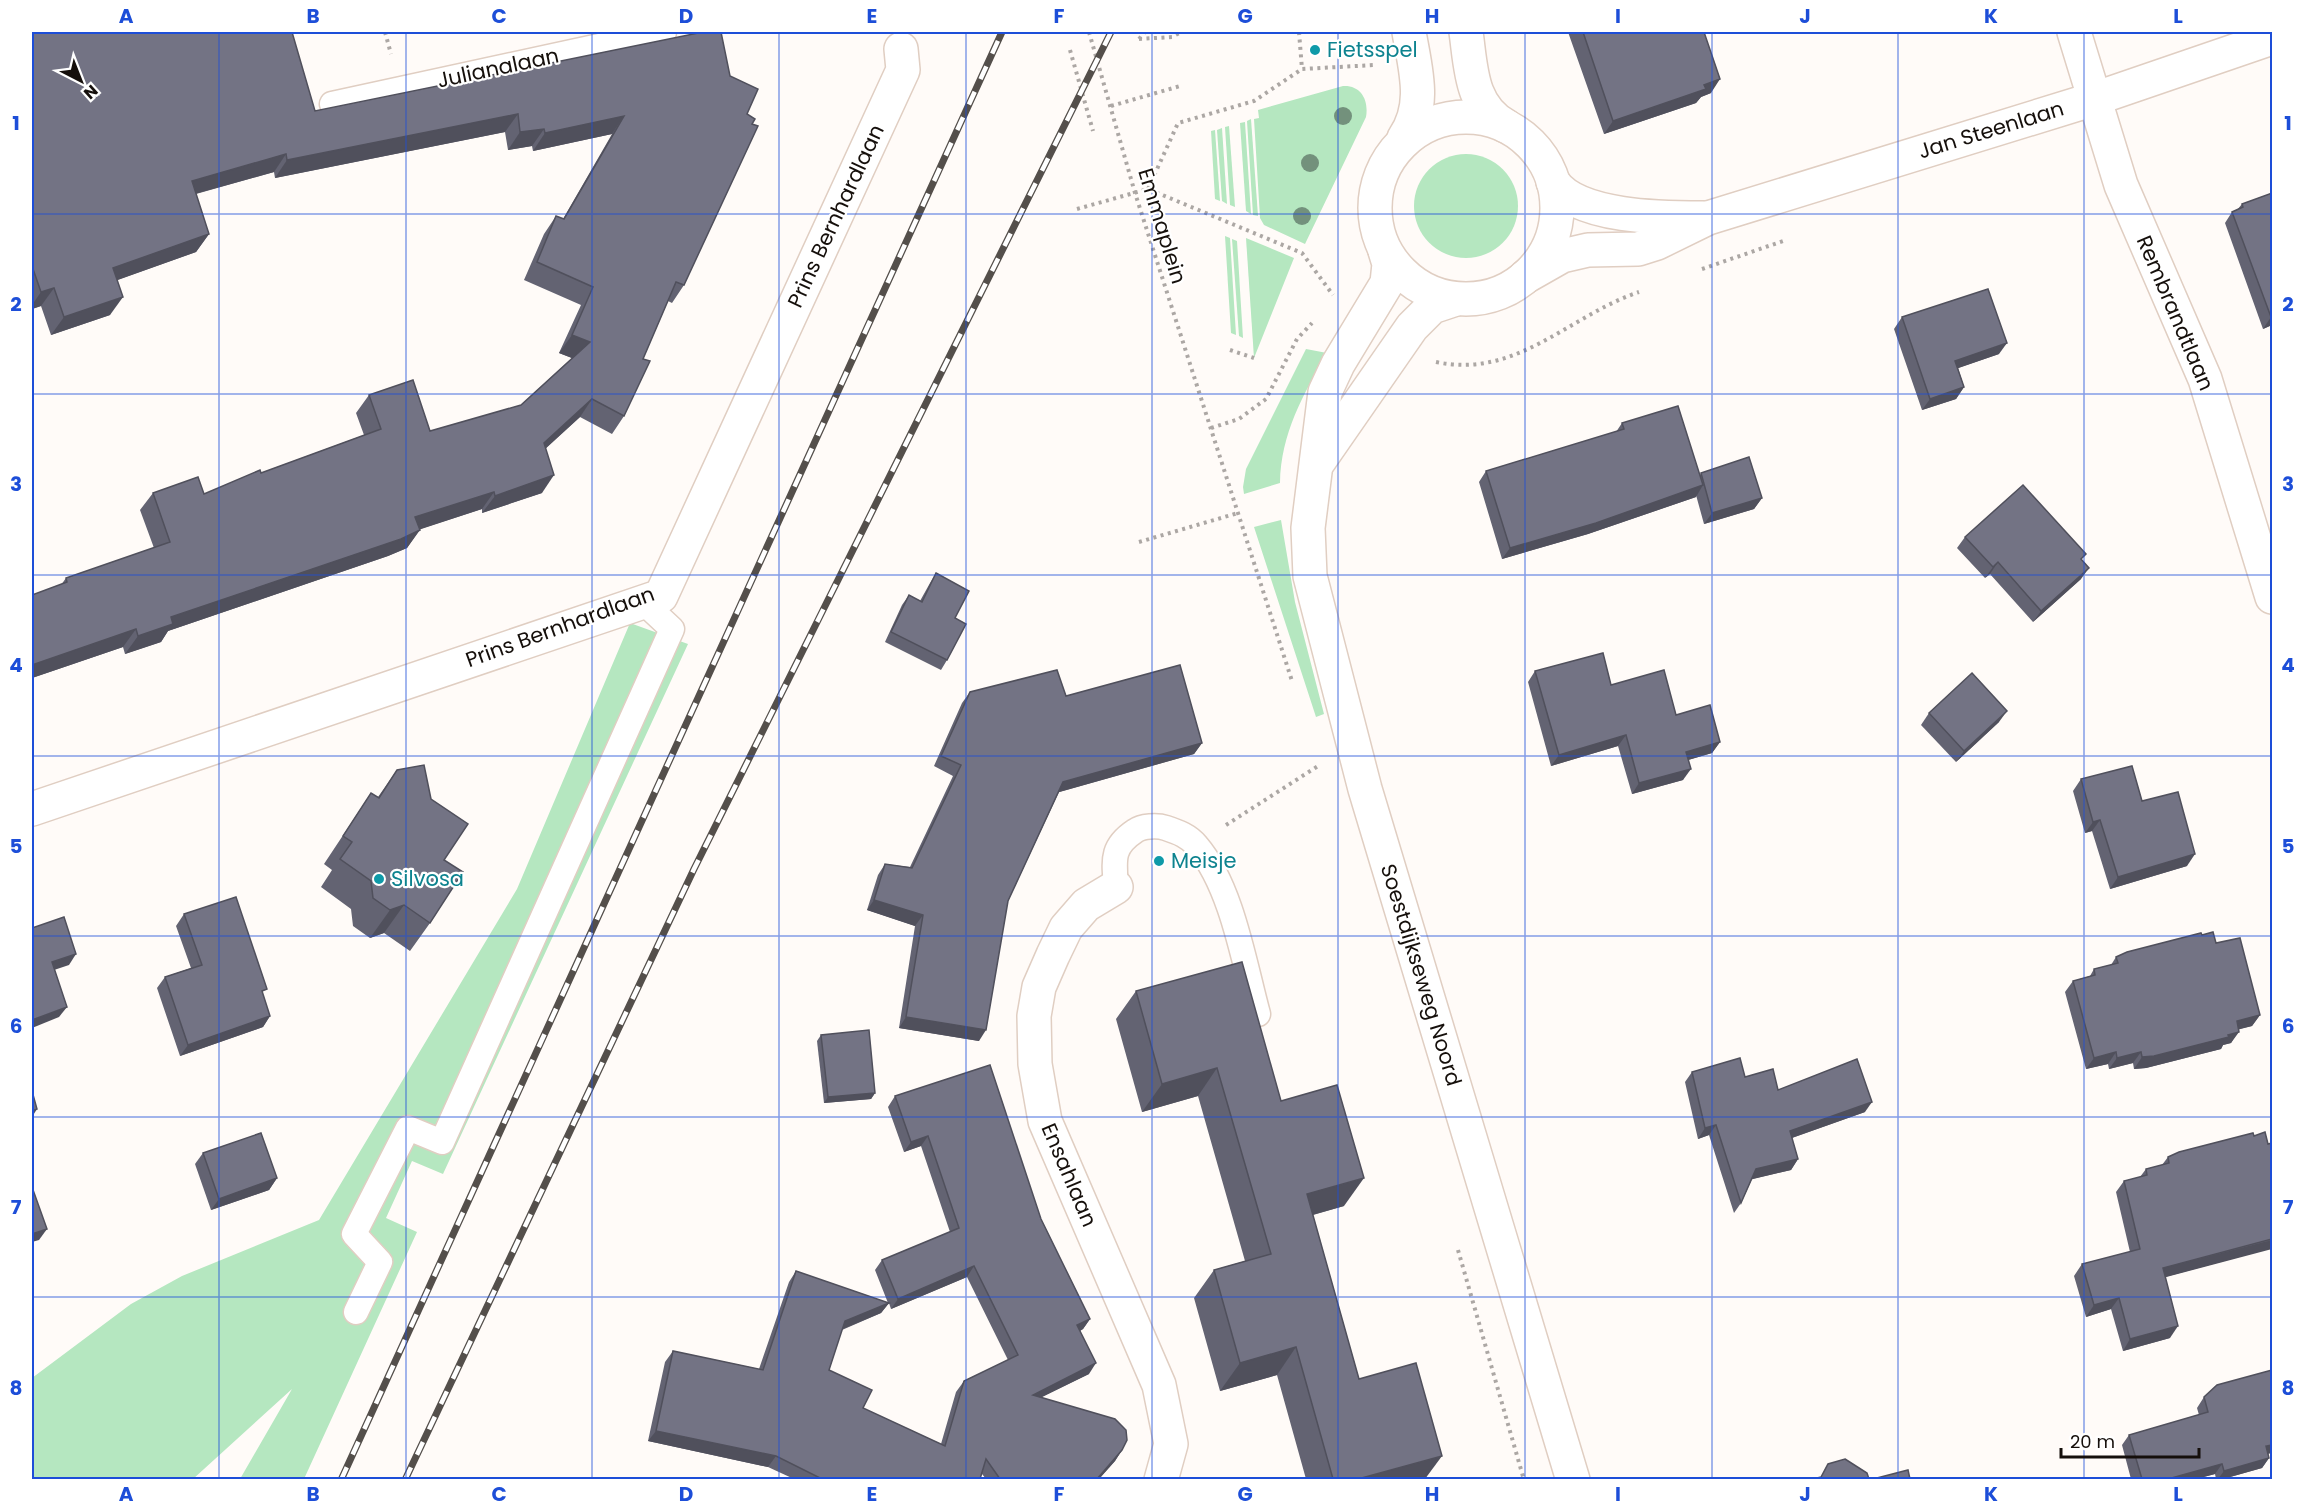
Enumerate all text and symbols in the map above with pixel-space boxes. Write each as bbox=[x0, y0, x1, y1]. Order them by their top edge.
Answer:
text: A bbox=[119, 2, 134, 30]
text: B bbox=[306, 2, 320, 30]
text: C bbox=[491, 2, 507, 30]
text: D bbox=[679, 2, 693, 30]
text: E bbox=[867, 2, 877, 30]
text: F bbox=[1054, 2, 1065, 30]
text: G bbox=[1237, 2, 1253, 30]
text: H bbox=[1425, 2, 1439, 30]
text: I bbox=[1615, 2, 1621, 30]
text: J bbox=[1799, 2, 1811, 30]
text: K bbox=[1984, 2, 1998, 30]
text: L bbox=[2173, 2, 2183, 30]
place label: Fietsspel bbox=[1327, 35, 1418, 64]
street label: Julianalaan bbox=[434, 40, 561, 95]
marker: Fietsspel bbox=[1308, 43, 1322, 57]
north arrow bbox=[51, 51, 111, 111]
text: N bbox=[79, 79, 103, 104]
street label: Jan Steenlaan bbox=[1914, 94, 2067, 165]
text: 1 bbox=[12, 109, 20, 137]
text: 1 bbox=[2284, 109, 2292, 137]
street label: Prins Bernhardlaan bbox=[780, 119, 891, 312]
street label: Emmaplein bbox=[1131, 165, 1194, 287]
street label: Rembrandtlaan bbox=[2130, 231, 2221, 395]
text: 2 bbox=[10, 290, 22, 318]
text: 2 bbox=[2282, 290, 2294, 318]
text: 3 bbox=[10, 470, 22, 498]
text: 3 bbox=[2282, 470, 2294, 498]
street label: Prins Bernhardlaan bbox=[461, 579, 658, 674]
text: 4 bbox=[9, 651, 23, 679]
text: 4 bbox=[2281, 651, 2295, 679]
text: 5 bbox=[10, 832, 23, 860]
text: 5 bbox=[2282, 832, 2295, 860]
place label: Meisje bbox=[1171, 846, 1236, 875]
marker: Meisje bbox=[1152, 854, 1166, 868]
street label: Soestdijkseweg Noord bbox=[1374, 860, 1469, 1089]
place label: Silvosa bbox=[391, 864, 464, 893]
marker: Silvosa bbox=[372, 872, 386, 886]
text: 6 bbox=[10, 1012, 22, 1040]
text: 6 bbox=[2282, 1012, 2294, 1040]
street label: Ensahlaan bbox=[1035, 1119, 1104, 1231]
text: 7 bbox=[11, 1193, 22, 1221]
text: 7 bbox=[2283, 1193, 2294, 1221]
text: 8 bbox=[10, 1374, 22, 1402]
text: 8 bbox=[2282, 1374, 2294, 1402]
scale bar bbox=[2061, 1421, 2199, 1459]
text: 20 m bbox=[2070, 1429, 2115, 1454]
text: A bbox=[119, 1480, 134, 1508]
text: B bbox=[306, 1480, 320, 1508]
text: C bbox=[491, 1480, 507, 1508]
text: D bbox=[679, 1480, 693, 1508]
text: E bbox=[867, 1480, 877, 1508]
text: F bbox=[1054, 1480, 1065, 1508]
text: G bbox=[1237, 1480, 1253, 1508]
text: H bbox=[1425, 1480, 1439, 1508]
text: I bbox=[1615, 1480, 1621, 1508]
text: J bbox=[1799, 1480, 1811, 1508]
text: K bbox=[1984, 1480, 1998, 1508]
text: L bbox=[2173, 1480, 2183, 1508]

